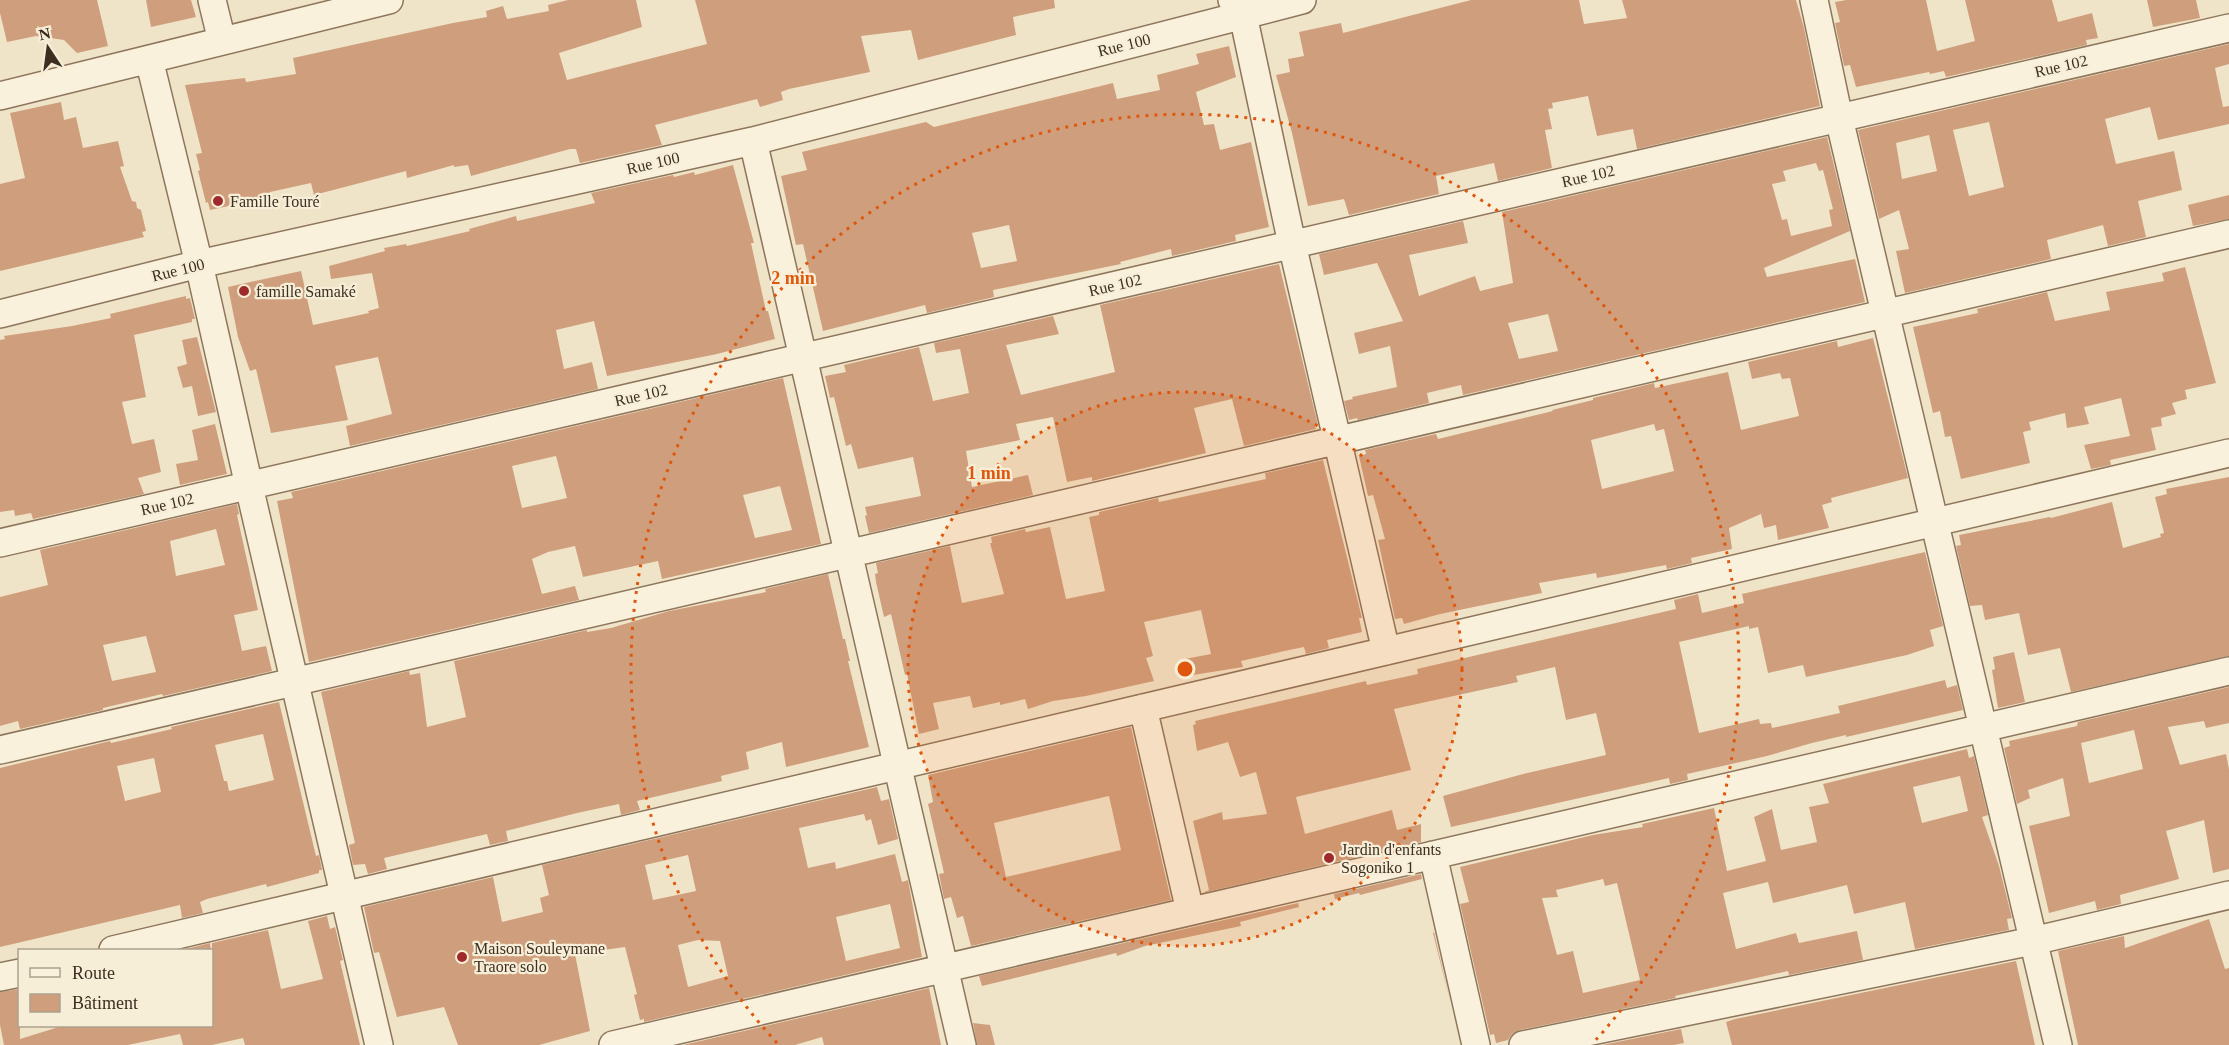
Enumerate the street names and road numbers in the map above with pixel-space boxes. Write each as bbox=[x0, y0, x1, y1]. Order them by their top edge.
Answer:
street label: Rue 100 bbox=[1096, 30, 1152, 60]
street label: Rue 102 bbox=[2033, 52, 2089, 80]
street label: Rue 100 bbox=[625, 149, 681, 177]
street label: Rue 102 bbox=[1560, 162, 1616, 190]
street label: Rue 100 bbox=[150, 255, 206, 285]
street label: Rue 102 bbox=[1087, 271, 1143, 299]
street label: Rue 102 bbox=[613, 381, 669, 409]
street label: Rue 102 bbox=[139, 490, 195, 518]

